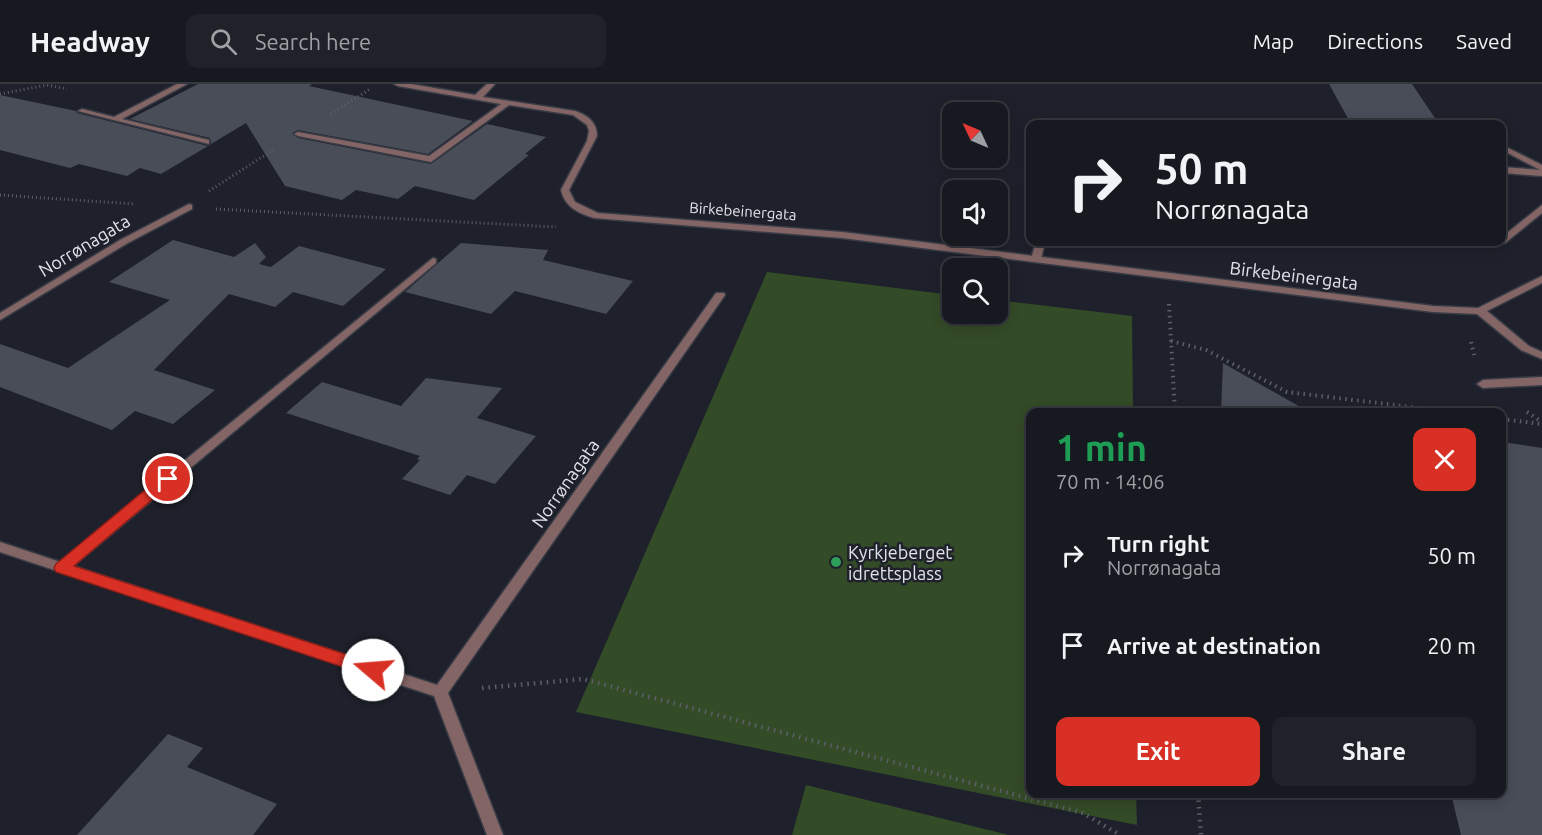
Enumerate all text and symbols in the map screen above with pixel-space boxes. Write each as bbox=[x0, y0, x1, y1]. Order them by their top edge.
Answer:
search box bbox=[186, 14, 606, 68]
icon: search bbox=[207, 25, 240, 58]
text: Headway bbox=[30, 26, 150, 57]
text: Search here bbox=[255, 29, 371, 54]
text: Map bbox=[1253, 29, 1294, 53]
text: Directions bbox=[1327, 29, 1423, 53]
text: Saved bbox=[1456, 29, 1512, 53]
north arrow bbox=[942, 102, 1008, 168]
map controls bbox=[942, 102, 1008, 324]
icon: right bbox=[1056, 144, 1134, 222]
text: 50 m bbox=[1155, 145, 1249, 192]
button: sound bbox=[942, 180, 1008, 246]
text: Norrønagata bbox=[1155, 194, 1309, 224]
street label: Birkebeinergata bbox=[689, 199, 797, 223]
street label: Norrønagata bbox=[35, 210, 133, 280]
street label: Birkebeinergata bbox=[1229, 257, 1359, 293]
button: search bbox=[942, 258, 1008, 324]
text: 1 min bbox=[1056, 427, 1147, 468]
button: close bbox=[1413, 428, 1476, 491]
street label: Norrønagata bbox=[527, 435, 603, 531]
pin bbox=[142, 453, 193, 504]
icon: arrive bbox=[151, 462, 184, 495]
text: 70 m · 14:06 bbox=[1056, 470, 1165, 493]
text: Turn right bbox=[1107, 531, 1209, 556]
icon: right bbox=[1056, 539, 1089, 572]
place label: Kyrkjeberget idrettsplass bbox=[848, 542, 952, 583]
text: 50 m bbox=[1427, 543, 1476, 568]
marker: Kyrkjeberget idrettsplass bbox=[829, 555, 843, 569]
text: Norrønagata bbox=[1107, 556, 1221, 579]
icon: arrive bbox=[1056, 629, 1089, 662]
text: Arrive at destination bbox=[1107, 633, 1321, 658]
text: 20 m bbox=[1427, 633, 1476, 658]
position arrow bbox=[341, 638, 405, 702]
button: Exit bbox=[1056, 717, 1260, 786]
button: Share bbox=[1272, 717, 1476, 786]

